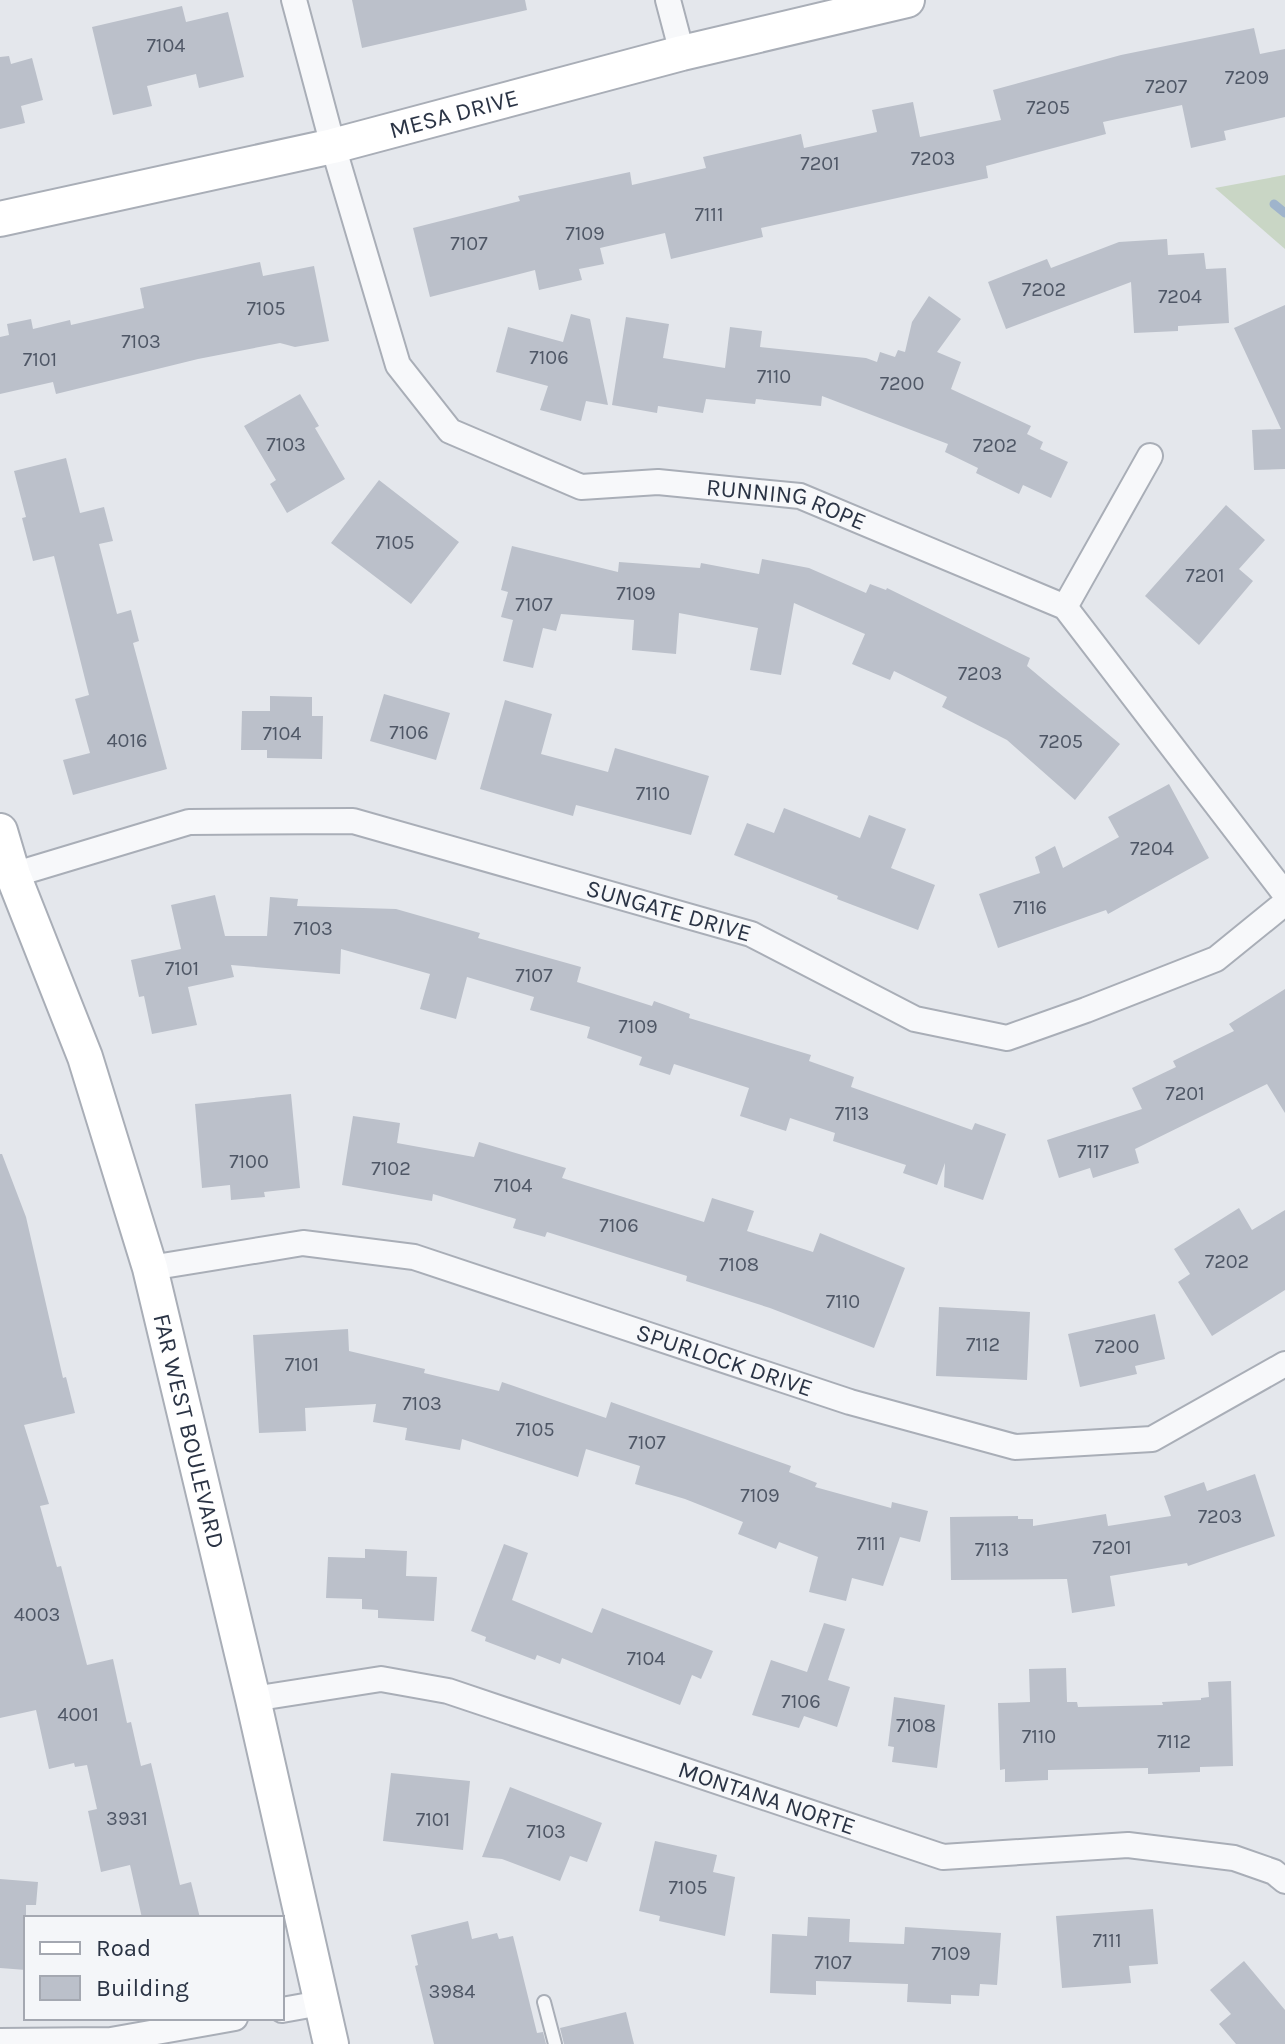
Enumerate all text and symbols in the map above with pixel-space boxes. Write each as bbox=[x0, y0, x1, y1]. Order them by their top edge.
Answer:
house number: 7104 bbox=[146, 34, 186, 57]
house number: 7209 bbox=[1225, 66, 1269, 89]
house number: 7207 bbox=[1145, 75, 1188, 98]
street label: MESA DRIVE bbox=[386, 83, 521, 144]
house number: 7205 bbox=[1026, 96, 1070, 119]
house number: 7203 bbox=[911, 147, 955, 170]
house number: 7201 bbox=[800, 152, 840, 175]
house number: 7111 bbox=[694, 203, 724, 226]
house number: 7109 bbox=[565, 222, 605, 245]
house number: 7107 bbox=[450, 232, 488, 255]
house number: 7202 bbox=[1022, 278, 1066, 301]
house number: 7204 bbox=[1158, 285, 1202, 308]
house number: 7105 bbox=[246, 297, 286, 320]
house number: 7103 bbox=[121, 330, 161, 353]
house number: 7106 bbox=[529, 346, 569, 369]
house number: 7101 bbox=[23, 348, 57, 371]
house number: 7110 bbox=[757, 365, 791, 388]
house number: 7200 bbox=[880, 372, 924, 395]
house number: 7103 bbox=[266, 433, 306, 456]
house number: 7202 bbox=[973, 434, 1017, 457]
street label: RUNNING ROPE bbox=[705, 473, 870, 536]
house number: 7105 bbox=[375, 531, 415, 554]
house number: 7201 bbox=[1185, 564, 1225, 587]
house number: 7109 bbox=[616, 582, 656, 605]
house number: 7107 bbox=[515, 593, 553, 616]
house number: 7203 bbox=[958, 662, 1002, 685]
house number: 7106 bbox=[389, 721, 429, 744]
house number: 7104 bbox=[262, 722, 302, 745]
house number: 4016 bbox=[106, 729, 148, 752]
house number: 7205 bbox=[1039, 730, 1083, 753]
house number: 7110 bbox=[636, 782, 670, 805]
house number: 7204 bbox=[1130, 837, 1174, 860]
street label: SUNGATE DRIVE bbox=[583, 874, 755, 947]
house number: 7116 bbox=[1013, 896, 1047, 919]
house number: 7103 bbox=[293, 917, 333, 940]
house number: 7101 bbox=[165, 957, 199, 980]
house number: 7107 bbox=[515, 964, 553, 987]
house number: 7109 bbox=[618, 1015, 658, 1038]
house number: 7201 bbox=[1165, 1082, 1205, 1105]
house number: 7113 bbox=[835, 1102, 869, 1125]
house number: 7117 bbox=[1077, 1140, 1110, 1163]
house number: 7100 bbox=[229, 1150, 269, 1173]
house number: 7102 bbox=[371, 1157, 411, 1180]
house number: 7104 bbox=[493, 1174, 533, 1197]
house number: 7106 bbox=[599, 1214, 639, 1237]
house number: 7202 bbox=[1205, 1250, 1249, 1273]
house number: 7108 bbox=[719, 1253, 759, 1276]
house number: 7110 bbox=[826, 1290, 860, 1313]
street label: FAR WEST BOULEVARD bbox=[147, 1311, 231, 1551]
street label: SPURLOCK DRIVE bbox=[633, 1318, 816, 1403]
house number: 7112 bbox=[966, 1333, 1000, 1356]
house number: 7200 bbox=[1095, 1335, 1139, 1358]
house number: 7101 bbox=[285, 1353, 319, 1376]
house number: 7103 bbox=[402, 1392, 442, 1415]
house number: 7105 bbox=[515, 1418, 555, 1441]
house number: 7107 bbox=[628, 1431, 666, 1454]
house number: 7109 bbox=[740, 1484, 780, 1507]
house number: 7203 bbox=[1198, 1505, 1242, 1528]
house number: 7111 bbox=[856, 1532, 886, 1555]
house number: 7201 bbox=[1092, 1536, 1132, 1559]
house number: 7113 bbox=[975, 1538, 1009, 1561]
house number: 4003 bbox=[14, 1603, 60, 1626]
house number: 7104 bbox=[626, 1647, 666, 1670]
house number: 7106 bbox=[781, 1690, 821, 1713]
house number: 4001 bbox=[57, 1703, 99, 1726]
house number: 7108 bbox=[896, 1714, 936, 1737]
house number: 7110 bbox=[1022, 1725, 1056, 1748]
house number: 7112 bbox=[1157, 1730, 1191, 1753]
street label: MONTANA NORTE bbox=[675, 1755, 859, 1841]
house number: 3931 bbox=[106, 1807, 148, 1830]
house number: 7101 bbox=[416, 1808, 450, 1831]
house number: 7103 bbox=[526, 1820, 566, 1843]
house number: 7105 bbox=[668, 1876, 708, 1899]
legend bbox=[24, 1916, 284, 2020]
house number: 7111 bbox=[1092, 1929, 1122, 1952]
text: Road bbox=[96, 1934, 151, 1962]
house number: 7109 bbox=[931, 1942, 971, 1965]
house number: 7107 bbox=[814, 1951, 852, 1974]
text: Building bbox=[96, 1974, 189, 2002]
house number: 3984 bbox=[429, 1980, 475, 2003]

